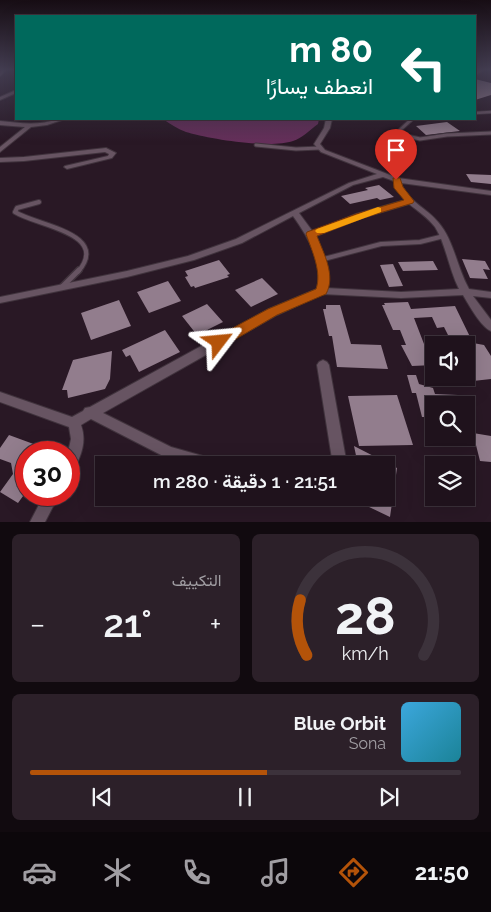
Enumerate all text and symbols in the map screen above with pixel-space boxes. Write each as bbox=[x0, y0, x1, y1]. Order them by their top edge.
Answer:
text: 80 m bbox=[289, 29, 373, 70]
icon: left bbox=[391, 35, 456, 100]
text: انعطف يسارًا bbox=[266, 73, 373, 99]
pin bbox=[375, 129, 417, 180]
icon: arrive bbox=[382, 136, 410, 164]
position arrow bbox=[192, 315, 244, 367]
map controls bbox=[425, 336, 475, 506]
button: sound bbox=[425, 336, 475, 386]
button: search bbox=[425, 396, 475, 446]
speed limit sign: 30 bbox=[15, 441, 80, 506]
button: layers bbox=[425, 456, 475, 506]
text: 21:51 · 1 دقيقة · 280 m bbox=[153, 470, 337, 492]
text: التكييف bbox=[172, 571, 222, 590]
text: 28 bbox=[335, 585, 396, 646]
text: 21° bbox=[103, 601, 152, 646]
text: − bbox=[30, 608, 45, 641]
text: + bbox=[210, 608, 221, 641]
text: km/h bbox=[342, 643, 389, 664]
text: Blue Orbit bbox=[294, 712, 386, 734]
text: Sona bbox=[349, 734, 386, 753]
icon: previous bbox=[88, 783, 116, 811]
icon: pause bbox=[231, 783, 259, 811]
icon: next bbox=[375, 783, 403, 811]
icon: car bbox=[22, 855, 57, 890]
icon: climate bbox=[100, 855, 135, 890]
icon: phone bbox=[179, 855, 214, 890]
icon: music bbox=[258, 855, 293, 890]
icon: directions bbox=[336, 855, 371, 890]
text: 21:50 bbox=[415, 859, 469, 885]

